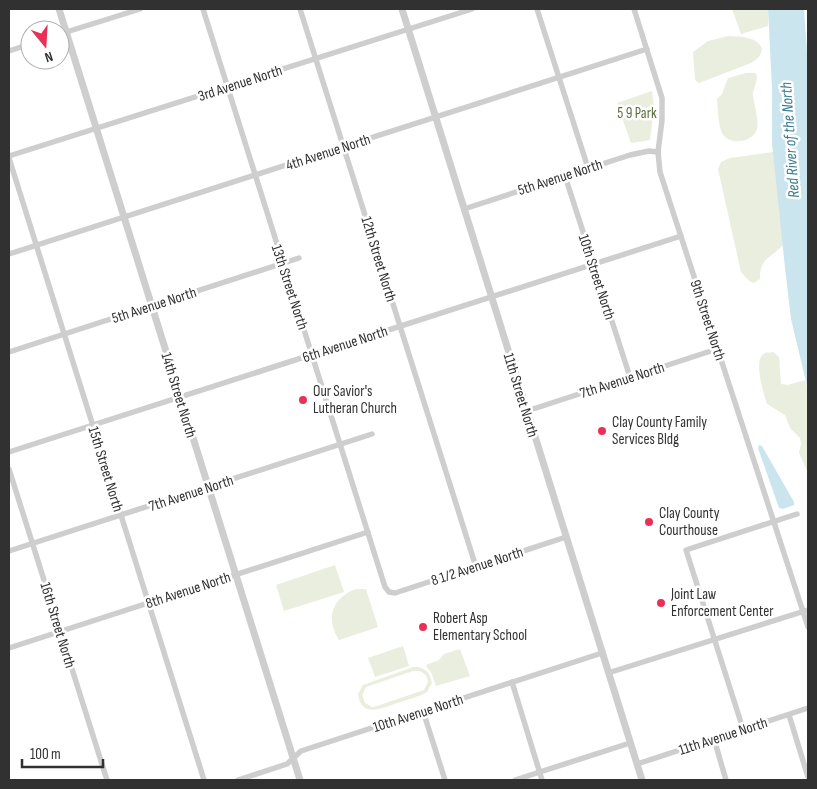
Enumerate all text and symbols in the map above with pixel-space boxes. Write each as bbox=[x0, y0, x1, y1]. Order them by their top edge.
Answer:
north arrow bbox=[20, 20, 70, 70]
text: N bbox=[43, 48, 55, 66]
street label: 3rd Avenue North bbox=[196, 61, 285, 106]
water label: Red River of the North bbox=[777, 81, 804, 198]
park label: 5 9 Park bbox=[617, 104, 657, 123]
street label: 4th Avenue North bbox=[283, 130, 373, 175]
street label: 5th Avenue North bbox=[515, 155, 605, 200]
street label: 12th Street North bbox=[357, 214, 401, 304]
street label: 10th Street North bbox=[574, 232, 619, 322]
street label: 13th Street North bbox=[267, 242, 312, 332]
street label: 9th Street North bbox=[686, 277, 729, 363]
street label: 5th Avenue North bbox=[109, 283, 199, 328]
street label: 6th Avenue North bbox=[300, 322, 390, 367]
street label: 14th Street North bbox=[157, 350, 201, 440]
street label: 11th Street North bbox=[499, 351, 542, 440]
street label: 7th Avenue North bbox=[577, 358, 667, 403]
place label: Our Savior's Lutheran Church bbox=[313, 382, 397, 418]
marker: Our Savior's Lutheran Church bbox=[297, 394, 309, 406]
place label: Clay County Family Services Bldg bbox=[612, 413, 707, 449]
street label: 15th Street North bbox=[84, 424, 127, 514]
marker: Clay County Family Services Bldg bbox=[596, 425, 608, 437]
street label: 7th Avenue North bbox=[146, 471, 236, 516]
place label: Clay County Courthouse bbox=[659, 504, 720, 540]
marker: Clay County Courthouse bbox=[643, 516, 655, 528]
street label: 8 1/2 Avenue North bbox=[429, 543, 526, 590]
street label: 8th Avenue North bbox=[143, 568, 233, 613]
street label: 16th Street North bbox=[35, 580, 80, 670]
place label: Joint Law Enforcement Center bbox=[670, 585, 774, 621]
marker: Joint Law Enforcement Center bbox=[655, 597, 667, 609]
place label: Robert Asp Elementary School bbox=[433, 609, 527, 645]
marker: Robert Asp Elementary School bbox=[417, 621, 429, 633]
street label: 10th Avenue North bbox=[371, 690, 466, 737]
street label: 11th Avenue North bbox=[676, 713, 770, 760]
scale bar bbox=[22, 736, 104, 768]
text: 100 m bbox=[30, 745, 61, 764]

